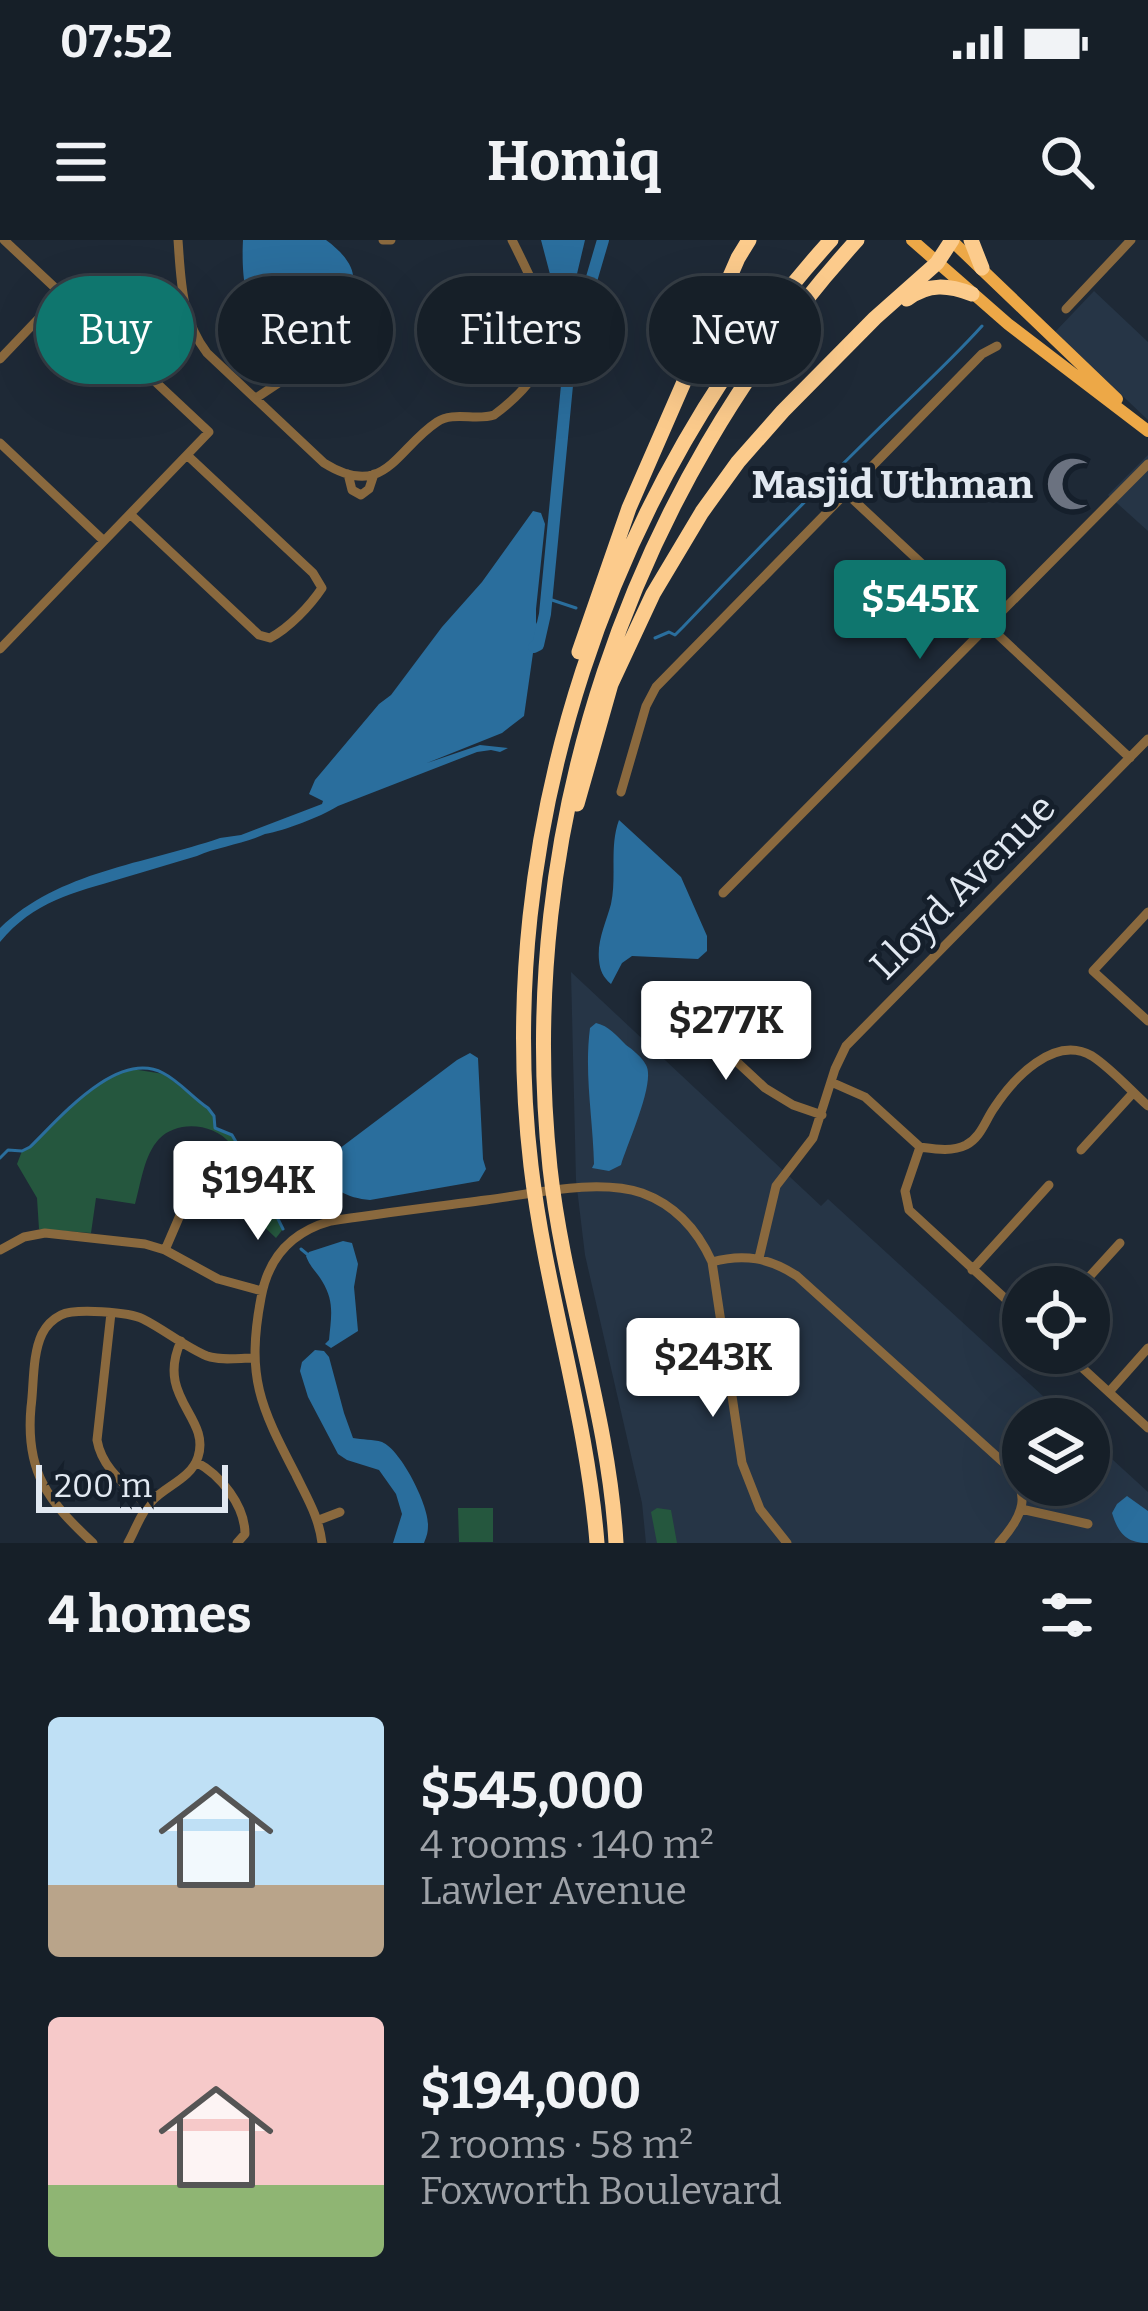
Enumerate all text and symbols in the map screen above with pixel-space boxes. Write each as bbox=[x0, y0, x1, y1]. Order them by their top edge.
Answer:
text: 07:52 bbox=[60, 15, 173, 69]
icon: menu bbox=[48, 129, 114, 195]
icon: search bbox=[1034, 129, 1100, 195]
text: Homiq bbox=[487, 130, 661, 194]
chip: Buy bbox=[36, 276, 194, 384]
chip: Rent bbox=[218, 276, 393, 384]
chip: Filters bbox=[417, 276, 625, 384]
chip: New bbox=[649, 276, 821, 384]
mosque icon: Masjid Uthman bbox=[1044, 455, 1102, 513]
place label: Masjid Uthman bbox=[751, 462, 1033, 508]
pin: $545K bbox=[836, 560, 1004, 662]
text: $545K bbox=[861, 576, 979, 622]
street label: Lloyd Avenue bbox=[861, 785, 1065, 989]
pin: $277K bbox=[642, 981, 810, 1083]
text: $277K bbox=[668, 997, 784, 1043]
pin: $194K bbox=[174, 1141, 342, 1243]
text: $194K bbox=[200, 1157, 316, 1203]
map controls bbox=[1002, 1266, 1110, 1506]
button: locate bbox=[1002, 1266, 1110, 1374]
pin: $243K bbox=[629, 1318, 797, 1420]
text: $243K bbox=[653, 1334, 773, 1380]
button: layers bbox=[1002, 1398, 1110, 1506]
scale bar bbox=[36, 1459, 228, 1512]
text: 200 m bbox=[54, 1466, 152, 1506]
icon: filters bbox=[1034, 1582, 1100, 1648]
text: 4 homes bbox=[48, 1584, 252, 1646]
text: $545,000 bbox=[420, 1760, 644, 1822]
icon: home bbox=[144, 1765, 288, 1909]
text: 4 rooms · 140 m² bbox=[420, 1822, 714, 1868]
text: Lawler Avenue bbox=[420, 1868, 687, 1914]
text: $194,000 bbox=[420, 2060, 641, 2122]
icon: home bbox=[144, 2065, 288, 2209]
text: 2 rooms · 58 m² bbox=[420, 2122, 693, 2168]
text: Foxworth Boulevard bbox=[420, 2168, 782, 2214]

